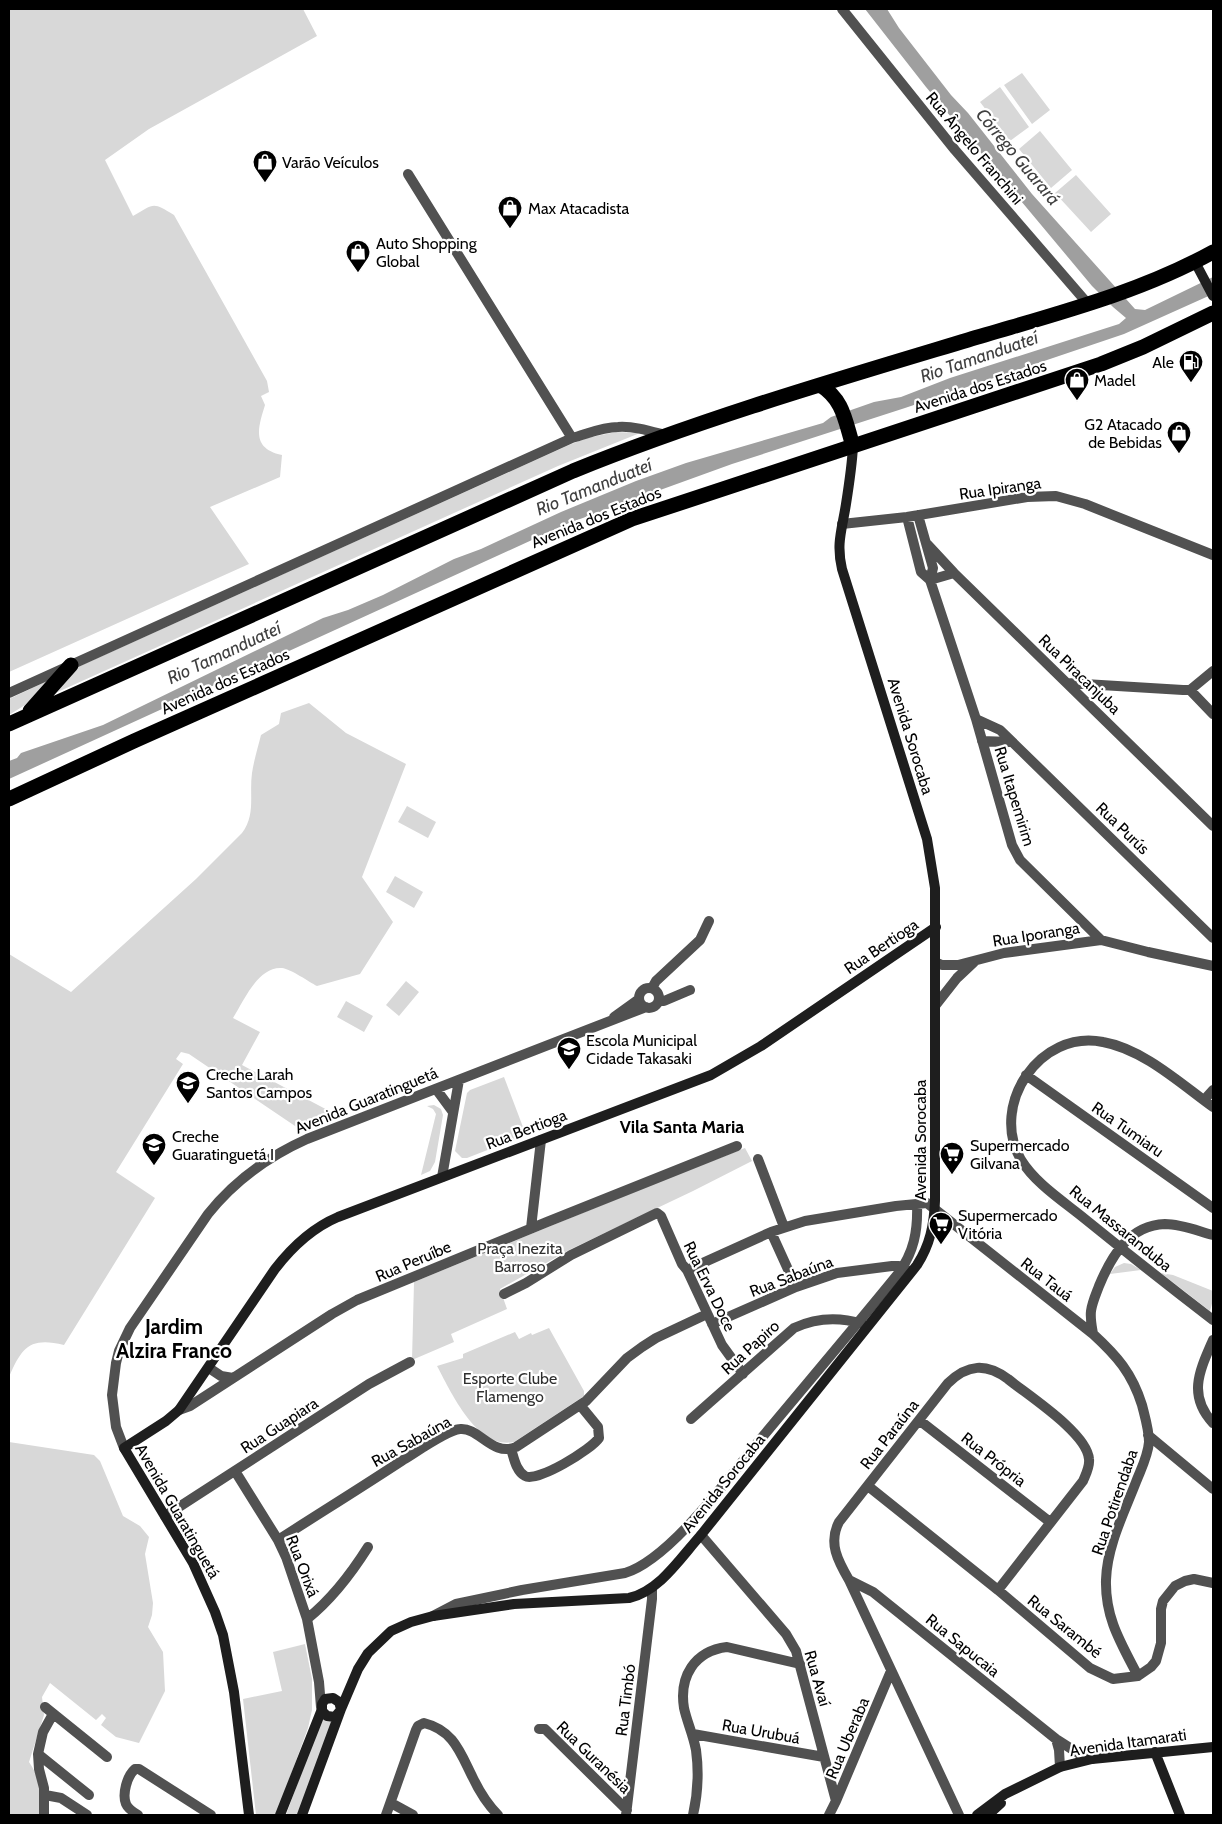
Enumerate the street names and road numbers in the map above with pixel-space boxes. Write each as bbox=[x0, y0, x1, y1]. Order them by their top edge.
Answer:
street label: Rua Ângelo Franchini bbox=[922, 88, 1027, 208]
street label: Avenida dos Estados bbox=[911, 356, 1049, 417]
street label: Rua Ipiranga bbox=[958, 473, 1043, 504]
street label: Avenida dos Estados bbox=[528, 483, 664, 552]
street label: Rua Piracanjuba bbox=[1035, 631, 1125, 718]
street label: Avenida dos Estados bbox=[158, 644, 293, 718]
street label: Avenida Sorocaba bbox=[884, 676, 937, 797]
street label: Rua Itapemirim bbox=[990, 744, 1039, 848]
street label: Rua Purús bbox=[1092, 798, 1153, 859]
street label: Rua Bertioga bbox=[841, 915, 922, 978]
street label: Rua Iporanga bbox=[991, 918, 1081, 951]
street label: Avenida Guaratinguetá bbox=[292, 1063, 441, 1138]
street label: Avenida Sorocaba bbox=[911, 1079, 930, 1201]
street label: Rua Tumiaru bbox=[1088, 1098, 1167, 1161]
street label: Rua Bertioga bbox=[483, 1105, 570, 1154]
street label: Rua Massaranduba bbox=[1066, 1181, 1176, 1276]
street label: Rua Peruíbe bbox=[373, 1237, 454, 1286]
street label: Rua Erva Doce bbox=[680, 1238, 739, 1334]
street label: Rua Sabaúna bbox=[747, 1252, 836, 1301]
street label: Rua Tauá bbox=[1017, 1253, 1077, 1306]
street label: Rua Papiro bbox=[717, 1316, 783, 1378]
street label: Rua Guapiara bbox=[237, 1393, 322, 1457]
street label: Rua Paraúna bbox=[856, 1395, 923, 1473]
street label: Rua Sabaúna bbox=[368, 1412, 454, 1471]
street label: Rua Própria bbox=[958, 1428, 1030, 1491]
street label: Avenida Sorocaba bbox=[678, 1430, 769, 1536]
street label: Avenida Guaratinguetá bbox=[131, 1441, 224, 1582]
street label: Rua Potirendaba bbox=[1087, 1446, 1142, 1558]
street label: Rua Orixá bbox=[282, 1532, 323, 1600]
street label: Rua Sarambé bbox=[1024, 1591, 1106, 1662]
street label: Rua Sapucaia bbox=[922, 1610, 1004, 1681]
street label: Rua Avaí bbox=[800, 1648, 835, 1709]
street label: Rua Timbó bbox=[612, 1663, 639, 1737]
street label: Rua Uberaba bbox=[822, 1694, 873, 1782]
street label: Rua Urubuá bbox=[720, 1715, 802, 1748]
street label: Rua Guranésia bbox=[553, 1717, 635, 1798]
street label: Avenida Itamarati bbox=[1068, 1725, 1188, 1760]

